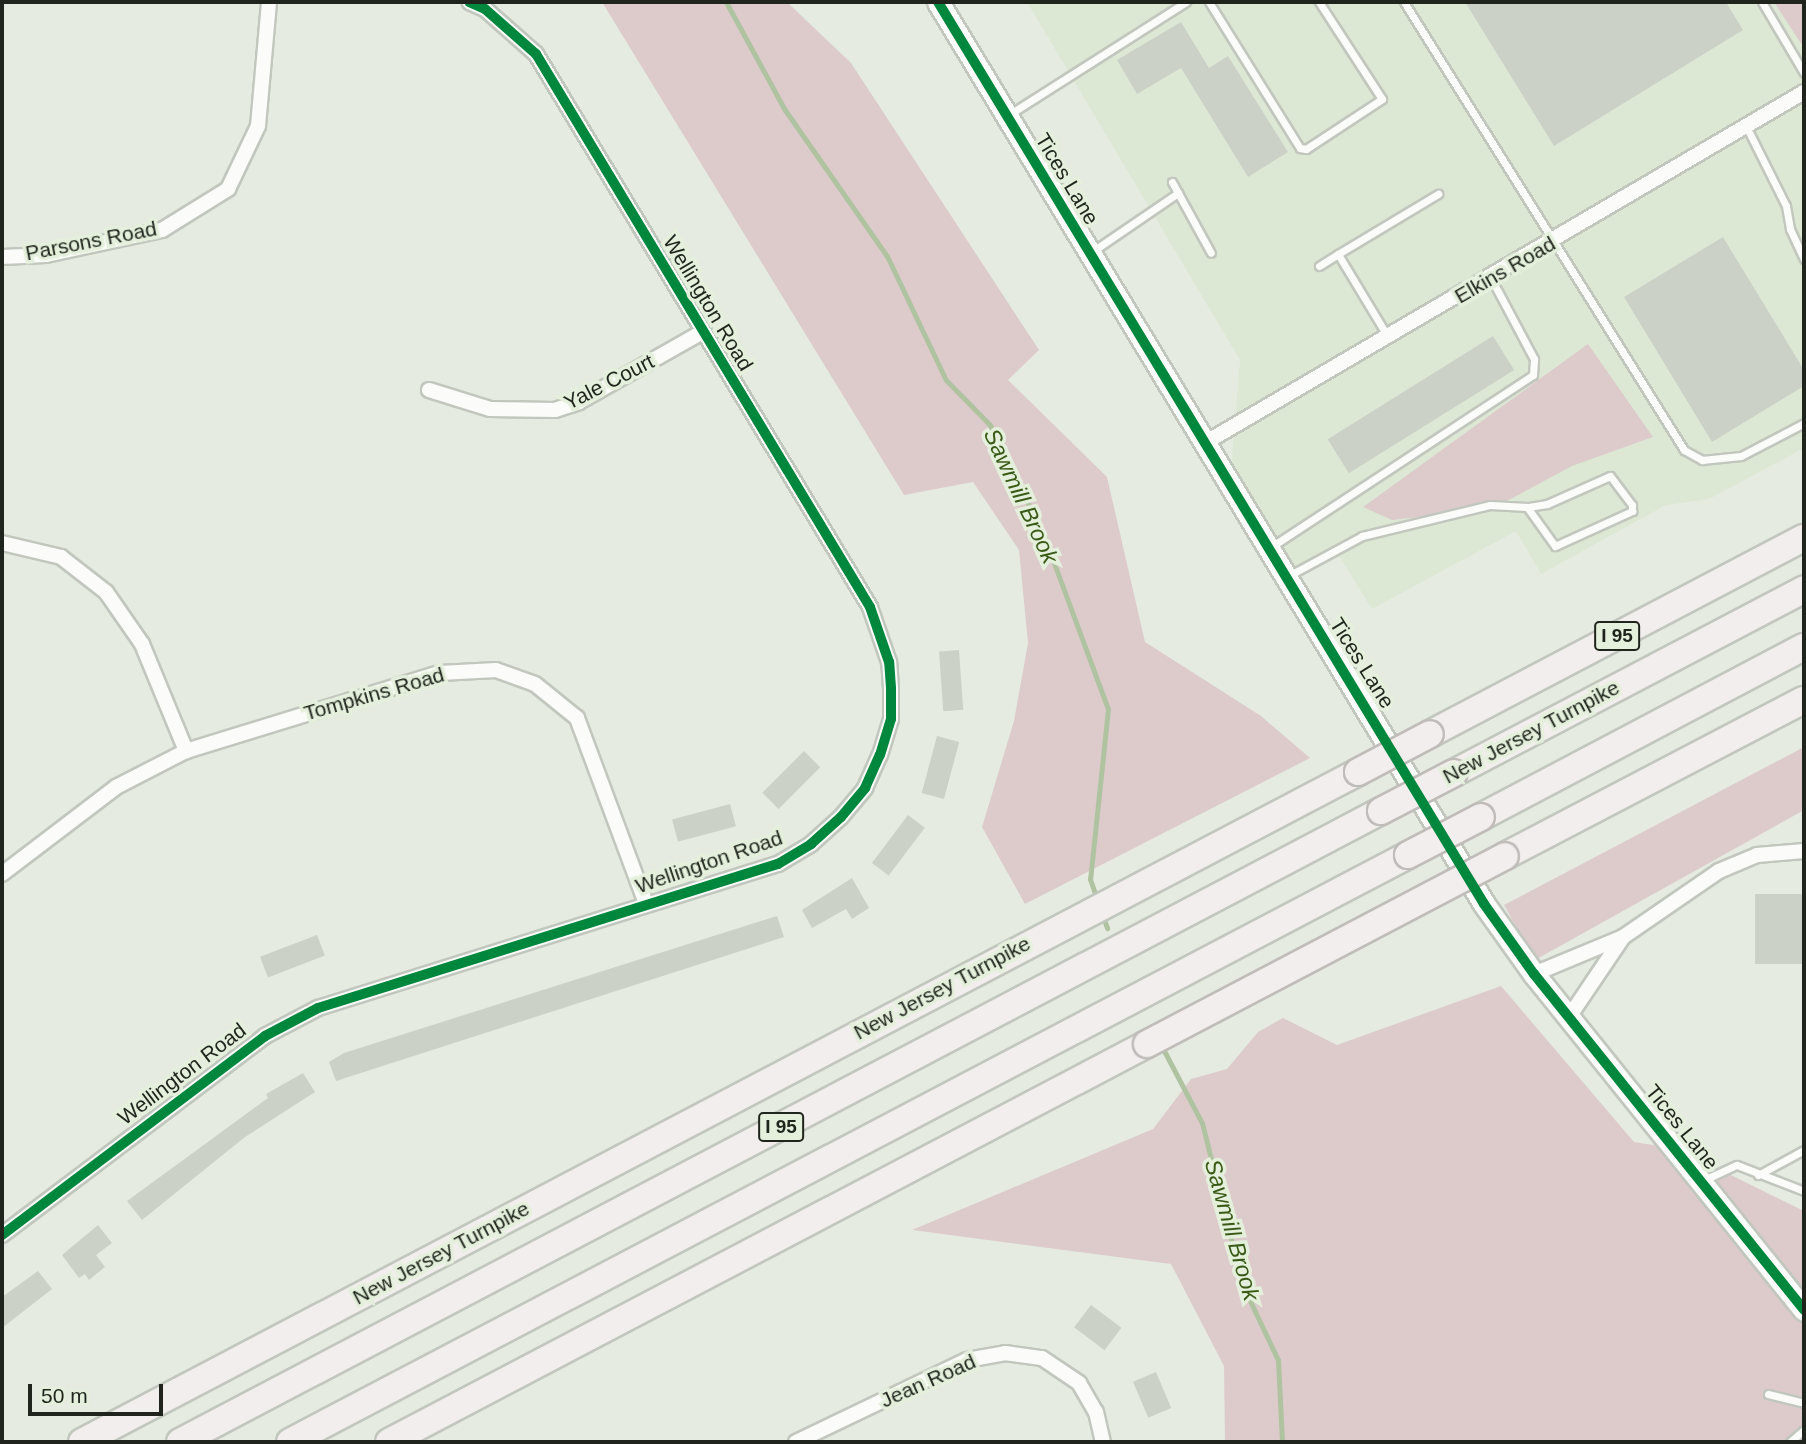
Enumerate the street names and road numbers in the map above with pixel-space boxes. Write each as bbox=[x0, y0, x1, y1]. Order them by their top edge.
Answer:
street label: Tices Lane bbox=[1030, 129, 1104, 229]
street label: Parsons Road bbox=[23, 216, 159, 266]
street label: Wellington Road bbox=[658, 231, 758, 375]
street label: Elkins Road bbox=[1450, 231, 1560, 309]
street label: Yale Court bbox=[560, 349, 658, 415]
street label: Tices Lane bbox=[1324, 613, 1400, 713]
road number: I 95 bbox=[1592, 621, 1642, 652]
street label: Tompkins Road bbox=[301, 662, 447, 726]
street label: New Jersey Turnpike bbox=[1438, 675, 1624, 789]
street label: Wellington Road bbox=[632, 825, 786, 899]
street label: New Jersey Turnpike bbox=[849, 931, 1035, 1045]
street label: Wellington Road bbox=[113, 1018, 251, 1130]
street label: Tices Lane bbox=[1640, 1079, 1724, 1175]
road number: I 95 bbox=[756, 1112, 806, 1142]
street label: New Jersey Turnpike bbox=[348, 1196, 534, 1310]
street label: Jean Road bbox=[876, 1349, 980, 1413]

